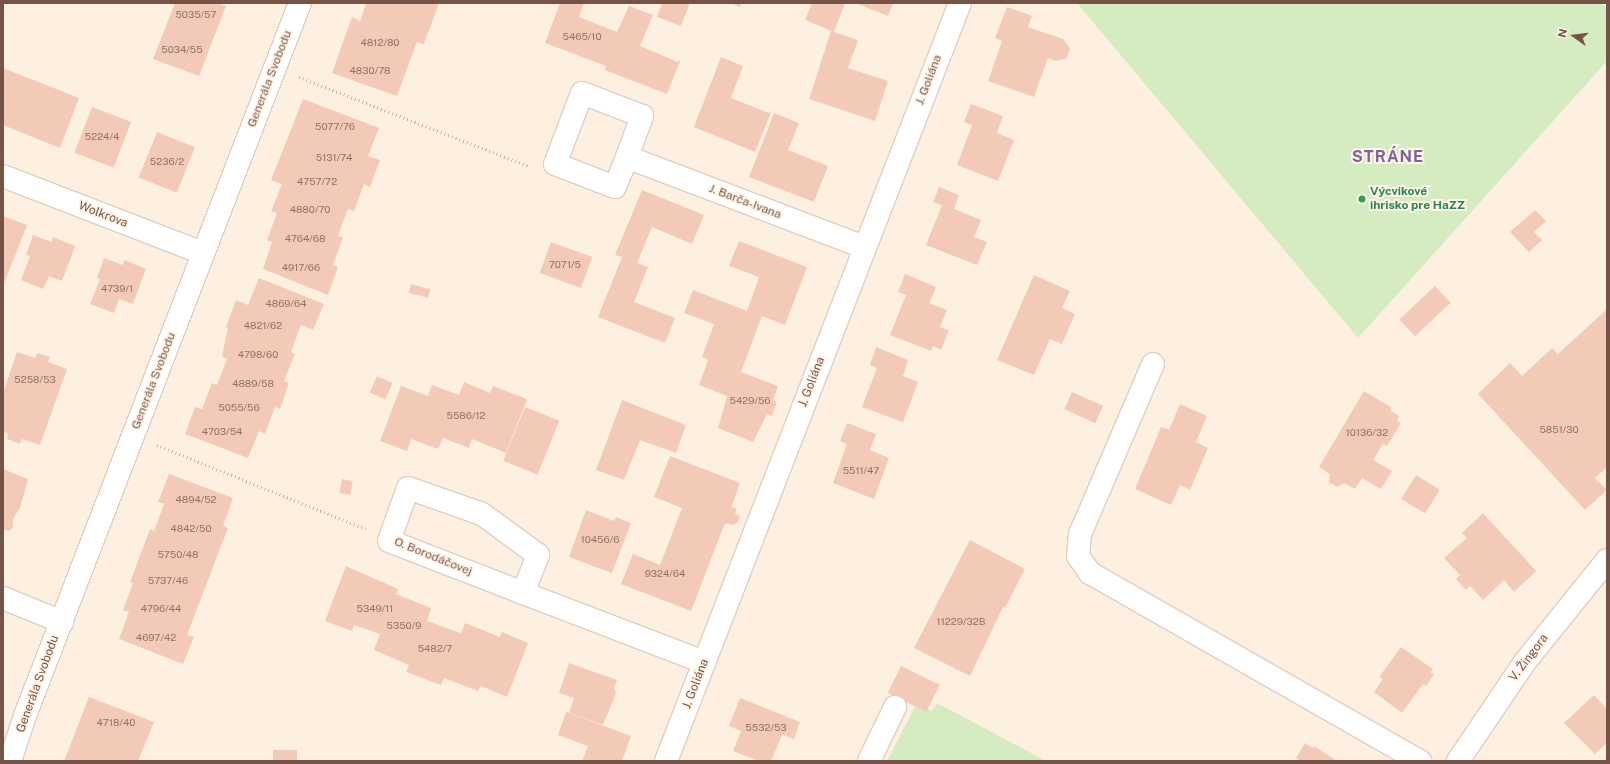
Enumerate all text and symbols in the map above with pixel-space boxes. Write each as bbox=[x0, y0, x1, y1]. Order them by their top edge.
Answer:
house number: 5035/57 bbox=[175, 9, 217, 21]
north arrow bbox=[1554, 16, 1594, 56]
text: N bbox=[1555, 27, 1569, 39]
street label: Generála Svobodu bbox=[245, 29, 295, 129]
house number: 5465/10 bbox=[562, 31, 602, 43]
house number: 4812/80 bbox=[361, 37, 399, 49]
house number: 5034/55 bbox=[161, 44, 203, 56]
street label: J. Goliána bbox=[913, 53, 945, 107]
house number: 4830/78 bbox=[350, 65, 390, 77]
house number: 5077/76 bbox=[315, 121, 355, 133]
house number: 5224/4 bbox=[85, 131, 119, 143]
district label: STRÁNE bbox=[1352, 147, 1424, 167]
house number: 5131/74 bbox=[316, 152, 352, 164]
house number: 5236/2 bbox=[150, 156, 184, 168]
house number: 4757/72 bbox=[297, 176, 337, 188]
street label: J. Barča-Ivana bbox=[707, 182, 783, 222]
place label: Výcvikové ihrisko pre HaZZ bbox=[1370, 185, 1465, 213]
marker: Výcvikové ihrisko pre HaZZ bbox=[1357, 194, 1367, 204]
street label: Wolkrova bbox=[76, 199, 130, 231]
house number: 4880/70 bbox=[290, 204, 330, 216]
house number: 4764/68 bbox=[285, 233, 325, 245]
house number: 7071/5 bbox=[549, 259, 581, 271]
house number: 4917/66 bbox=[282, 262, 320, 274]
house number: 4739/1 bbox=[101, 283, 133, 295]
house number: 4869/64 bbox=[265, 298, 307, 310]
house number: 4821/62 bbox=[244, 320, 282, 332]
street label: Generála Svobodu bbox=[129, 331, 179, 431]
house number: 4798/60 bbox=[238, 349, 278, 361]
street label: J. Goliána bbox=[796, 355, 828, 409]
house number: 5258/53 bbox=[14, 374, 56, 386]
house number: 4889/58 bbox=[232, 378, 274, 390]
house number: 5429/56 bbox=[729, 395, 771, 407]
house number: 5055/56 bbox=[218, 402, 260, 414]
house number: 5586/12 bbox=[447, 410, 485, 422]
house number: 5851/30 bbox=[1539, 424, 1579, 436]
house number: 4703/54 bbox=[202, 426, 242, 438]
house number: 10136/32 bbox=[1346, 427, 1388, 439]
house number: 5511/47 bbox=[843, 465, 879, 477]
house number: 4894/52 bbox=[175, 494, 217, 506]
house number: 4842/50 bbox=[170, 523, 212, 535]
house number: 10456/6 bbox=[581, 534, 619, 546]
street label: O. Borodáčovej bbox=[392, 535, 474, 579]
house number: 5750/48 bbox=[157, 549, 199, 561]
house number: 9324/64 bbox=[645, 568, 685, 580]
house number: 5737/46 bbox=[148, 575, 188, 587]
house number: 4796/44 bbox=[141, 603, 181, 615]
house number: 5349/11 bbox=[357, 603, 393, 615]
house number: 11229/32B bbox=[937, 616, 985, 628]
house number: 5350/9 bbox=[387, 620, 421, 632]
street label: V. Žingora bbox=[1506, 631, 1552, 685]
house number: 4697/42 bbox=[136, 632, 176, 644]
street label: Generála Svobodu bbox=[14, 633, 62, 735]
house number: 5482/7 bbox=[418, 643, 452, 655]
street label: J. Goliána bbox=[680, 657, 712, 711]
house number: 4718/40 bbox=[97, 717, 135, 729]
house number: 5532/53 bbox=[745, 722, 787, 734]

